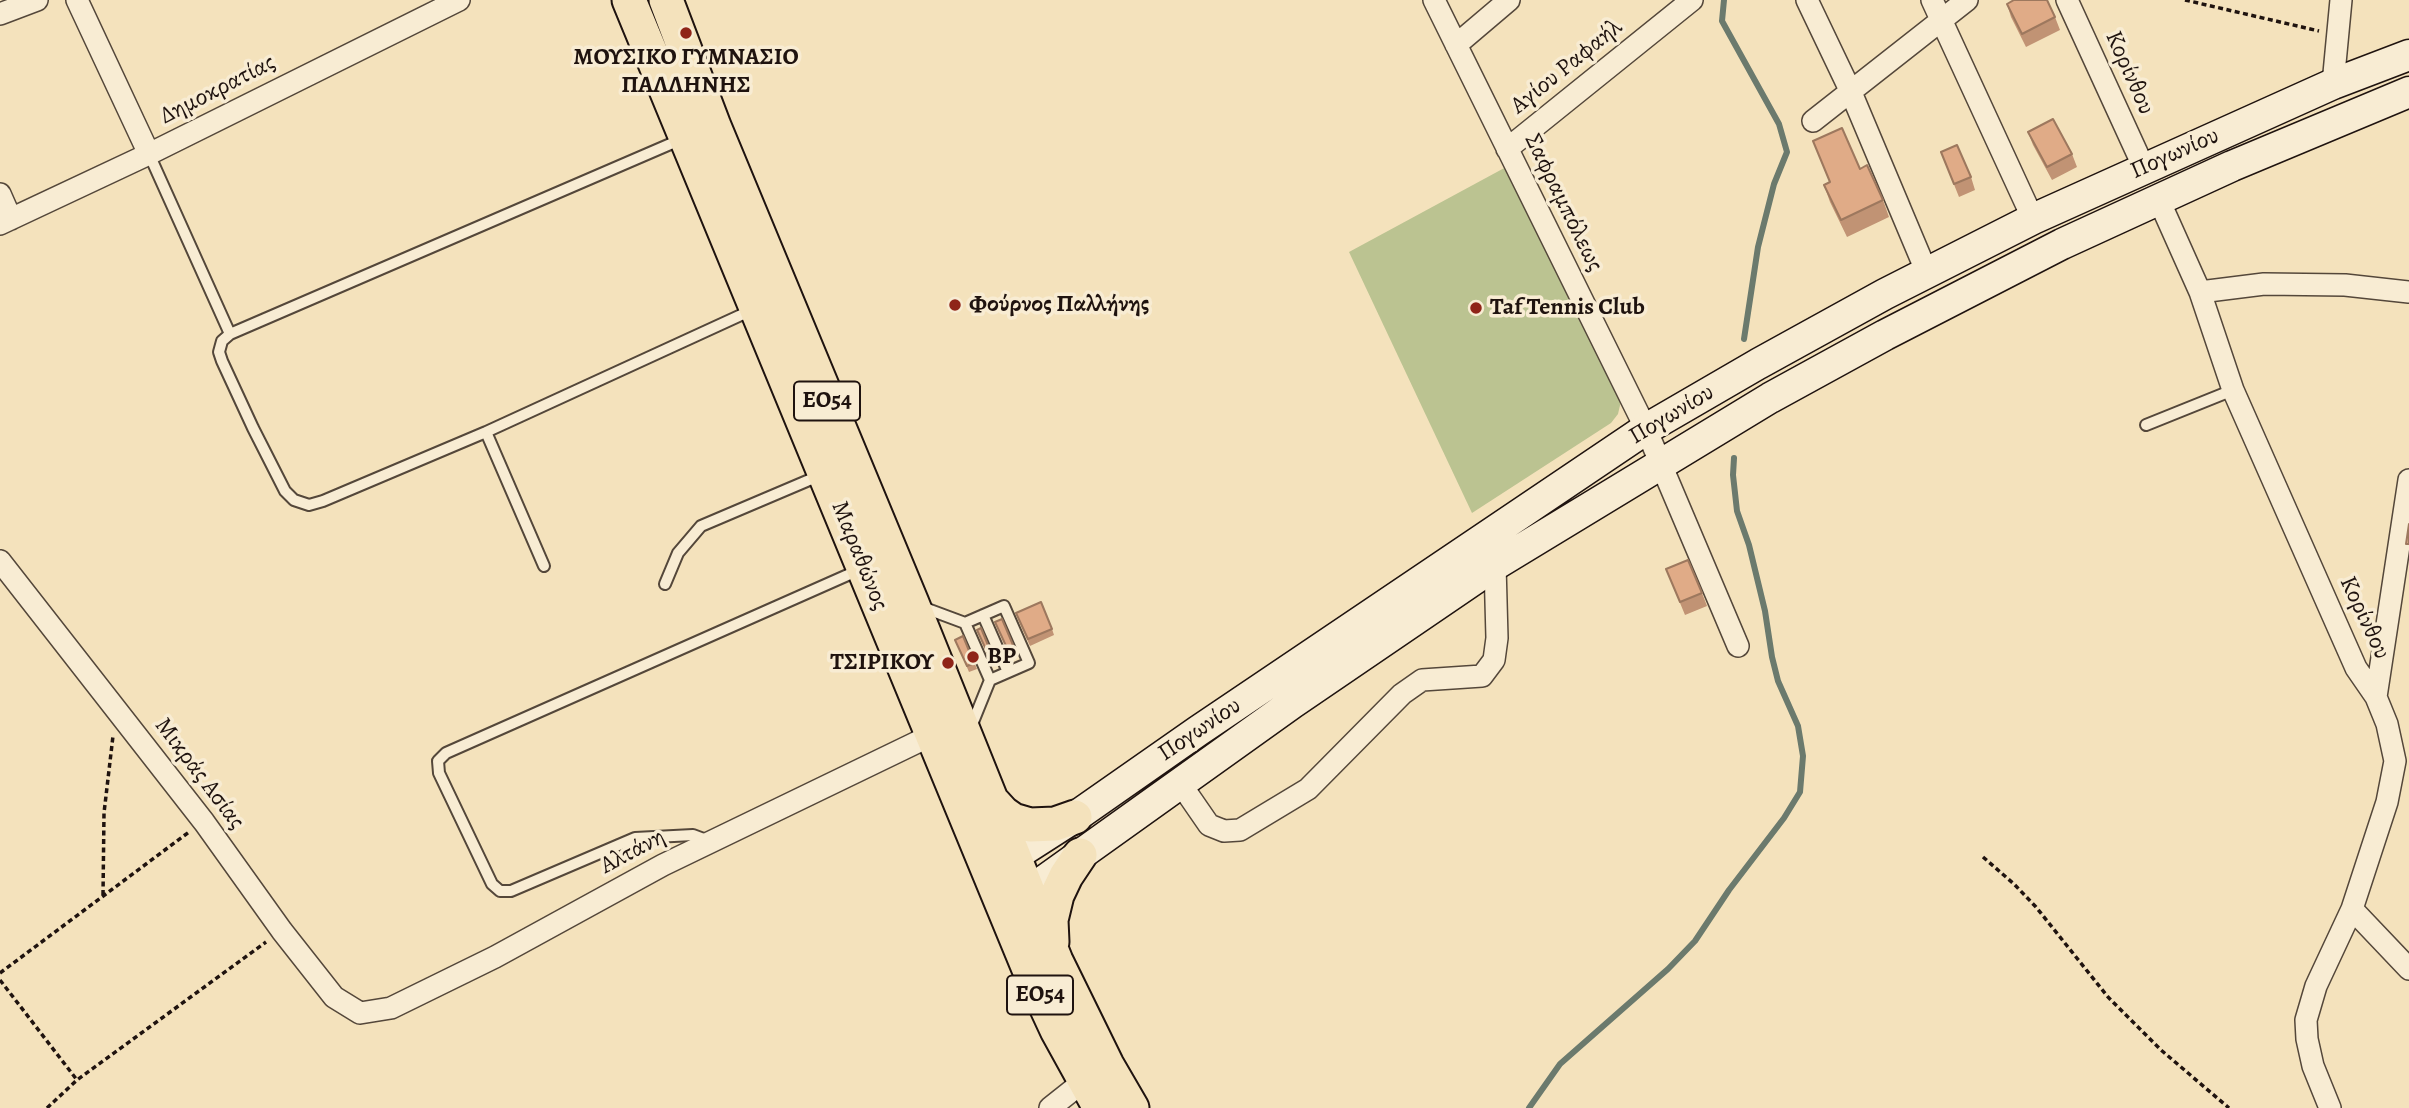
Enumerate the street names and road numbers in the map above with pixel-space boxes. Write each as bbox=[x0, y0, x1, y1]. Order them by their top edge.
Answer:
street label: Αγίου Ραφαήλ bbox=[1505, 13, 1629, 121]
street label: Κορίνθου bbox=[2098, 27, 2160, 119]
street label: Δημοκρατίας bbox=[156, 49, 280, 131]
street label: Πογωνίου bbox=[2126, 122, 2224, 186]
street label: Σαφραμπόλεως bbox=[1517, 129, 1609, 277]
street label: Πογωνίου bbox=[1624, 379, 1720, 451]
road number: ΕΟ54 bbox=[794, 382, 860, 420]
street label: Μαραθώνος bbox=[824, 497, 894, 615]
street label: Κορίνθου bbox=[2332, 572, 2396, 664]
street label: Πογωνίου bbox=[1153, 692, 1247, 768]
street label: Μικράς Ασίας bbox=[148, 713, 250, 835]
street label: Αλτάνη bbox=[596, 823, 670, 881]
road number: ΕΟ54 bbox=[1007, 976, 1073, 1014]

